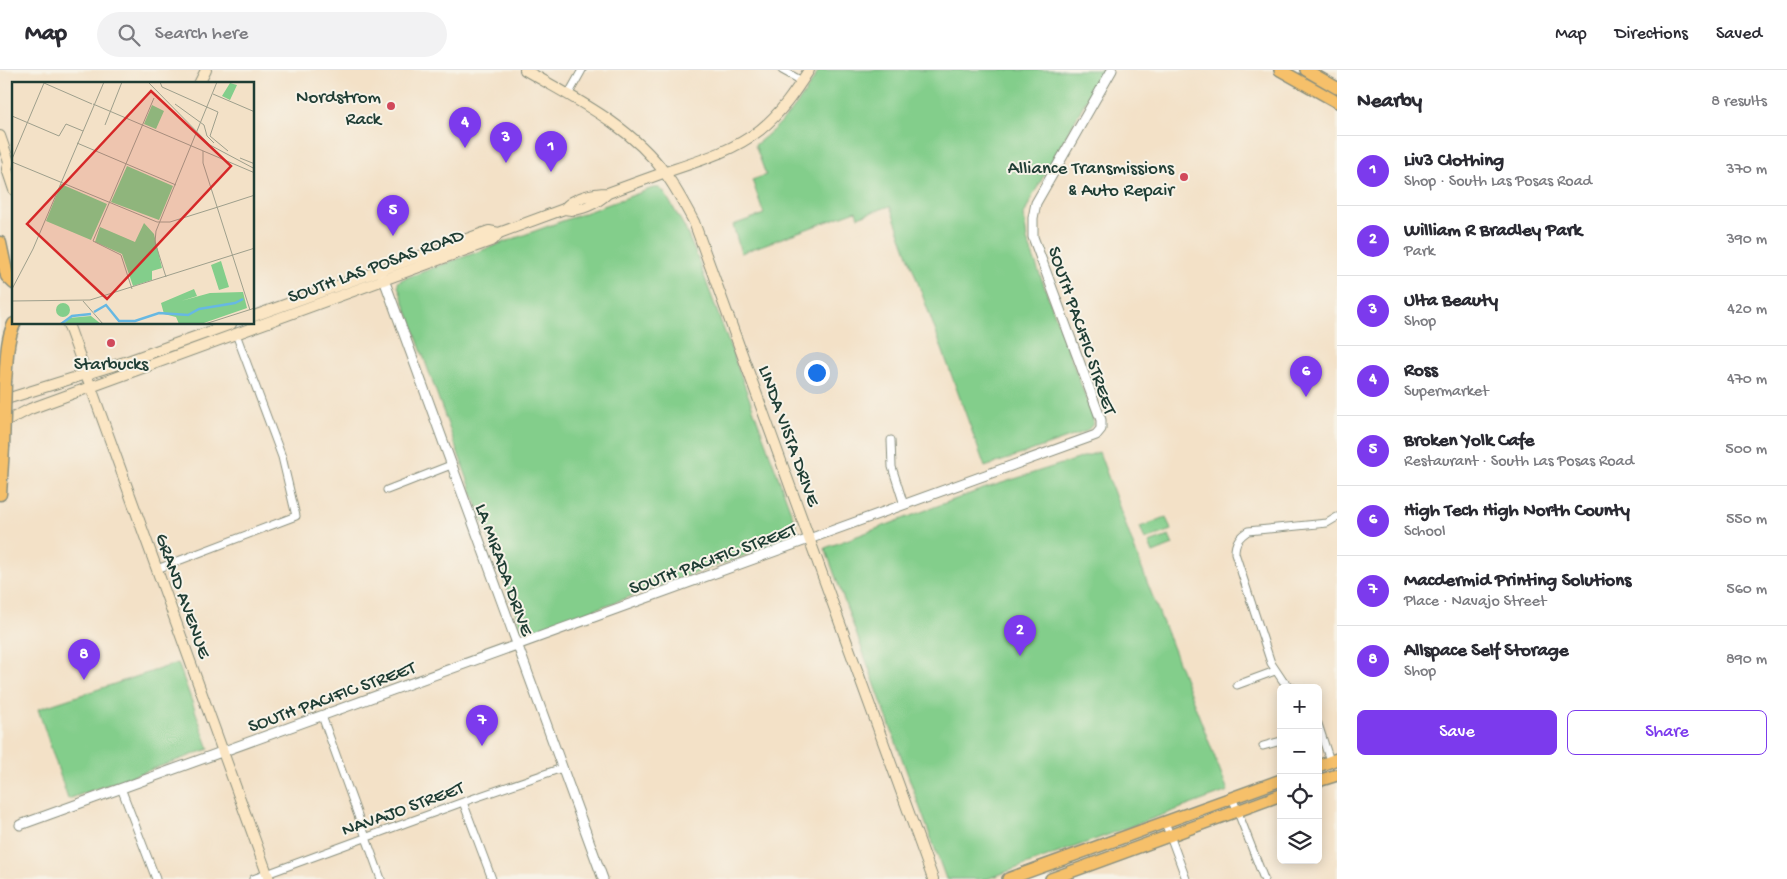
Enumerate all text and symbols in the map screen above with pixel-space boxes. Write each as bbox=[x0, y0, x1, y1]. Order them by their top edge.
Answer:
search box bbox=[97, 12, 447, 57]
text: Map bbox=[25, 20, 67, 49]
icon: search bbox=[115, 21, 143, 49]
text: Search here bbox=[155, 23, 248, 46]
text: Map bbox=[1555, 24, 1587, 45]
text: Directions bbox=[1615, 24, 1688, 45]
text: Saved bbox=[1716, 24, 1762, 45]
inset map bbox=[12, 82, 255, 325]
place label: Nordstrom Rack bbox=[296, 87, 383, 132]
text: Nearby bbox=[1357, 90, 1422, 115]
text: 8 results bbox=[1711, 93, 1767, 112]
marker: Nordstrom Rack bbox=[385, 100, 397, 112]
pin: 4 bbox=[449, 107, 481, 148]
pin: 3 bbox=[490, 122, 522, 163]
pin: 1 bbox=[535, 131, 567, 172]
text: Liv3 Clothing bbox=[1404, 150, 1504, 173]
place label: Alliance Transmissions & Auto Repair bbox=[1008, 158, 1176, 203]
text: 1 bbox=[1370, 161, 1376, 180]
text: 370 m bbox=[1726, 161, 1767, 180]
marker: Alliance Transmissions & Auto Repair bbox=[1178, 171, 1190, 183]
text: Shop · South Las Posas Road bbox=[1404, 173, 1592, 192]
pin: 5 bbox=[377, 195, 409, 236]
text: William R Bradley Park bbox=[1404, 220, 1582, 243]
street label: SOUTH LAS POSAS ROAD bbox=[285, 225, 468, 310]
text: 2 bbox=[1369, 231, 1377, 250]
text: 390 m bbox=[1726, 231, 1767, 250]
text: Park bbox=[1404, 243, 1435, 262]
street label: SOUTH PACIFIC STREET bbox=[1041, 244, 1121, 419]
text: Ulta Beauty bbox=[1404, 290, 1498, 313]
text: 3 bbox=[1369, 301, 1377, 320]
text: 420 m bbox=[1727, 301, 1767, 320]
text: Shop bbox=[1404, 313, 1436, 332]
marker: Starbucks bbox=[105, 337, 117, 349]
place label: Starbucks bbox=[74, 354, 149, 377]
pin: 6 bbox=[1290, 356, 1322, 397]
your location bbox=[804, 360, 830, 386]
text: Ross bbox=[1404, 360, 1438, 383]
street label: LINDA VISTA DRIVE bbox=[752, 363, 824, 511]
text: 4 bbox=[1369, 371, 1377, 390]
text: 470 m bbox=[1727, 371, 1767, 390]
text: Supermarket bbox=[1404, 383, 1489, 402]
text: Broken Yolk Cafe bbox=[1404, 430, 1534, 453]
text: 5 bbox=[1369, 441, 1377, 460]
text: 500 m bbox=[1725, 441, 1767, 460]
text: Restaurant · South Las Posas Road bbox=[1404, 453, 1634, 472]
text: High Tech High North County bbox=[1404, 500, 1630, 523]
street label: LA MIRADA DRIVE bbox=[468, 501, 538, 641]
text: 6 bbox=[1369, 511, 1377, 530]
text: 550 m bbox=[1726, 511, 1767, 530]
street label: SOUTH PACIFIC STREET bbox=[626, 519, 801, 601]
text: School bbox=[1404, 523, 1446, 542]
street label: GRAND AVENUE bbox=[148, 531, 215, 663]
text: Macdermid Printing Solutions bbox=[1404, 570, 1631, 593]
text: 7 bbox=[1369, 581, 1377, 600]
text: 560 m bbox=[1726, 581, 1767, 600]
text: Place · Navajo Street bbox=[1404, 593, 1546, 612]
pin: 2 bbox=[1004, 615, 1036, 656]
pin: 8 bbox=[68, 639, 100, 680]
text: Allspace Self Storage bbox=[1404, 640, 1569, 663]
text: 8 bbox=[1369, 651, 1377, 670]
text: 890 m bbox=[1726, 651, 1767, 670]
street label: SOUTH PACIFIC STREET bbox=[245, 657, 420, 739]
text: Shop bbox=[1404, 663, 1436, 682]
map controls bbox=[1277, 684, 1322, 864]
button: + bbox=[1277, 684, 1322, 729]
pin: 7 bbox=[466, 705, 498, 746]
button: Save bbox=[1357, 710, 1557, 755]
button: Share bbox=[1567, 710, 1767, 755]
button: − bbox=[1277, 729, 1322, 774]
button: locate bbox=[1277, 774, 1322, 819]
street label: NAVAJO STREET bbox=[339, 777, 468, 843]
button: layers bbox=[1277, 819, 1322, 864]

